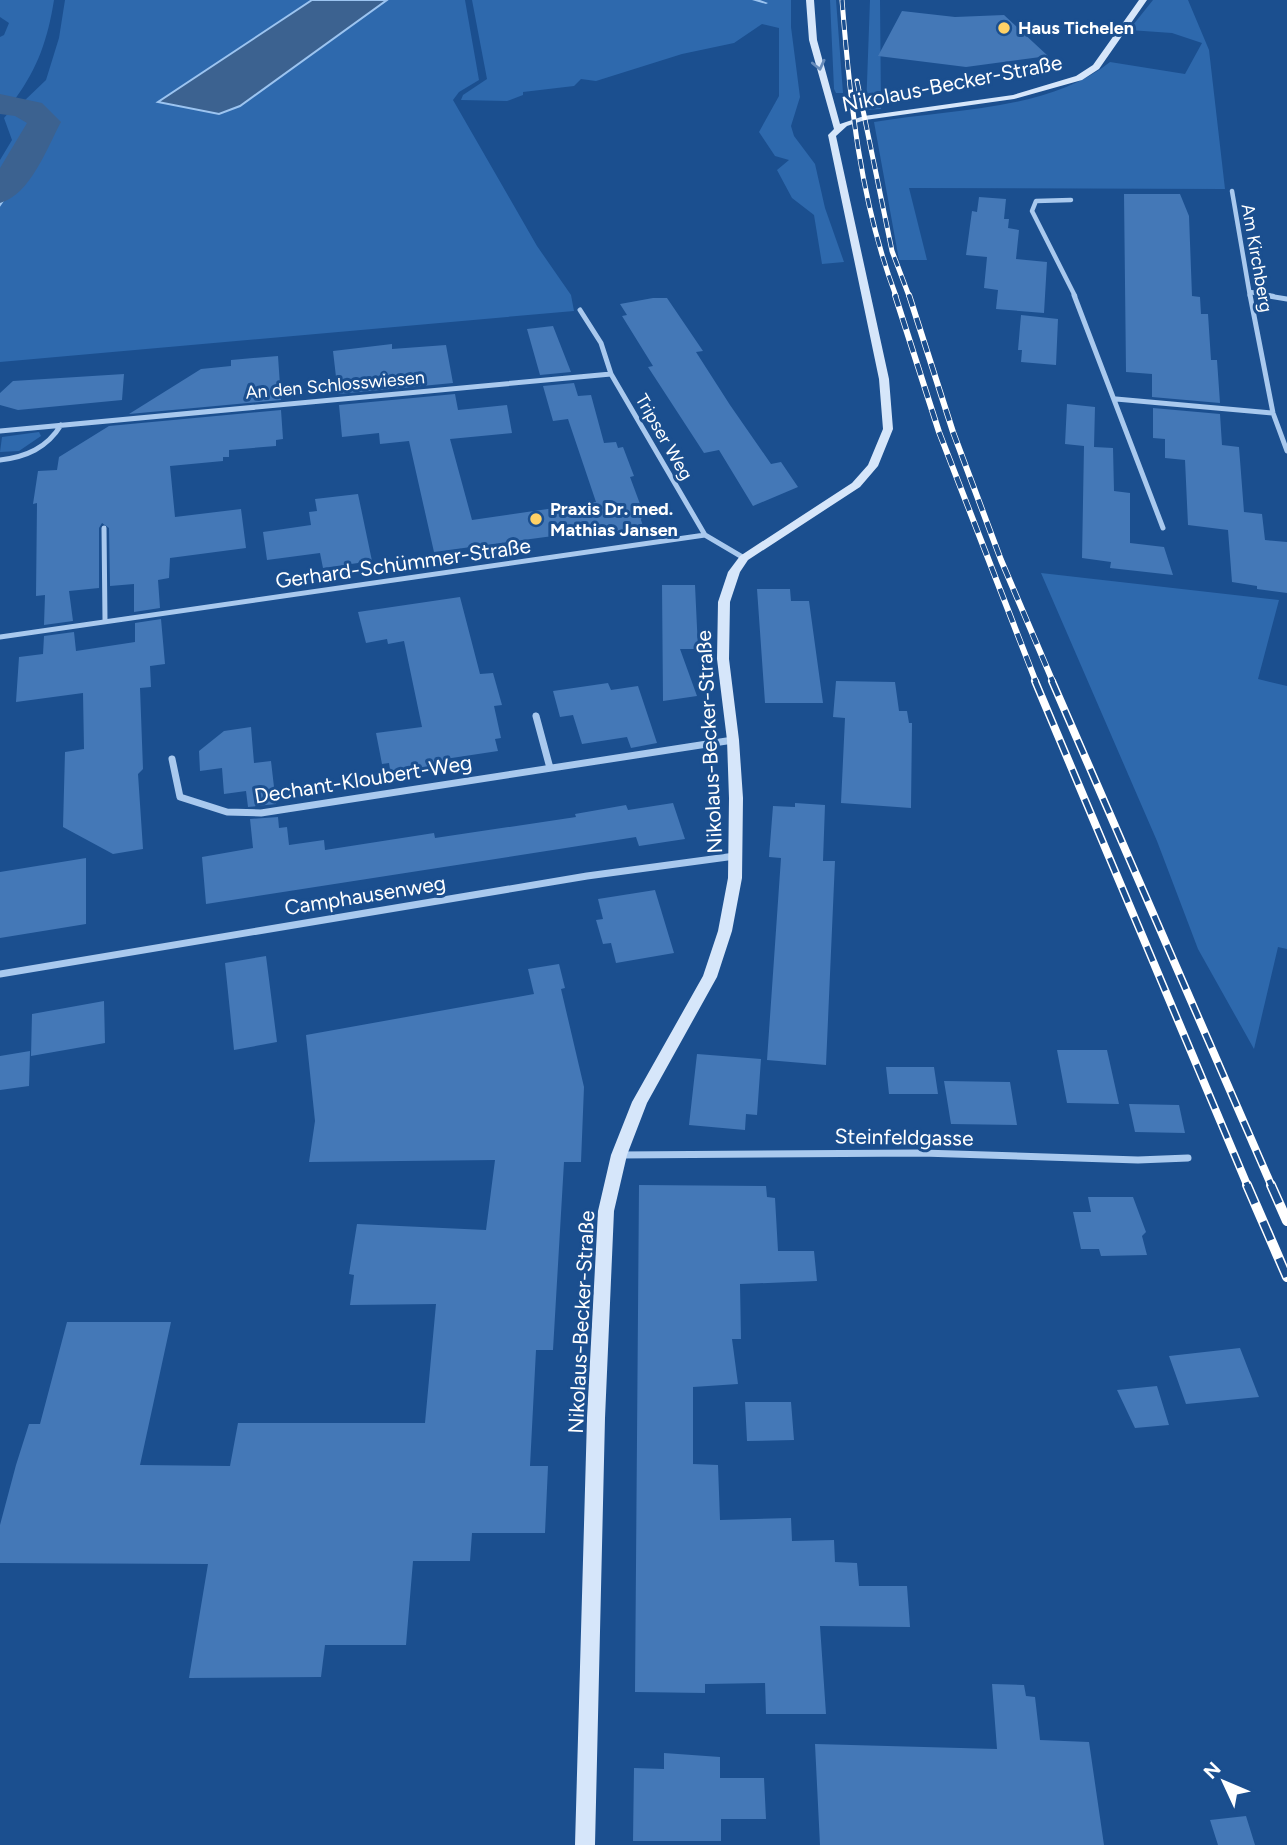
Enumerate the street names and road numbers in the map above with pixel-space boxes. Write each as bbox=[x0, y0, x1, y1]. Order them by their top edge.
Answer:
street label: Nikolaus-Becker-Straße bbox=[840, 49, 1064, 117]
street label: Am Kirchberg bbox=[1237, 202, 1277, 314]
street label: An den Schlosswiesen bbox=[244, 366, 426, 404]
street label: Tripser Weg bbox=[631, 390, 697, 484]
street label: Gerhard-Schümmer-Straße bbox=[274, 533, 532, 593]
street label: Nikolaus-Becker-Straße bbox=[691, 630, 727, 854]
street label: Dechant-Kloubert-Weg bbox=[252, 749, 474, 809]
street label: Camphausenweg bbox=[282, 870, 448, 920]
street label: Steinfeldgasse bbox=[834, 1123, 974, 1151]
street label: Nikolaus-Becker-Straße bbox=[563, 1210, 599, 1434]

